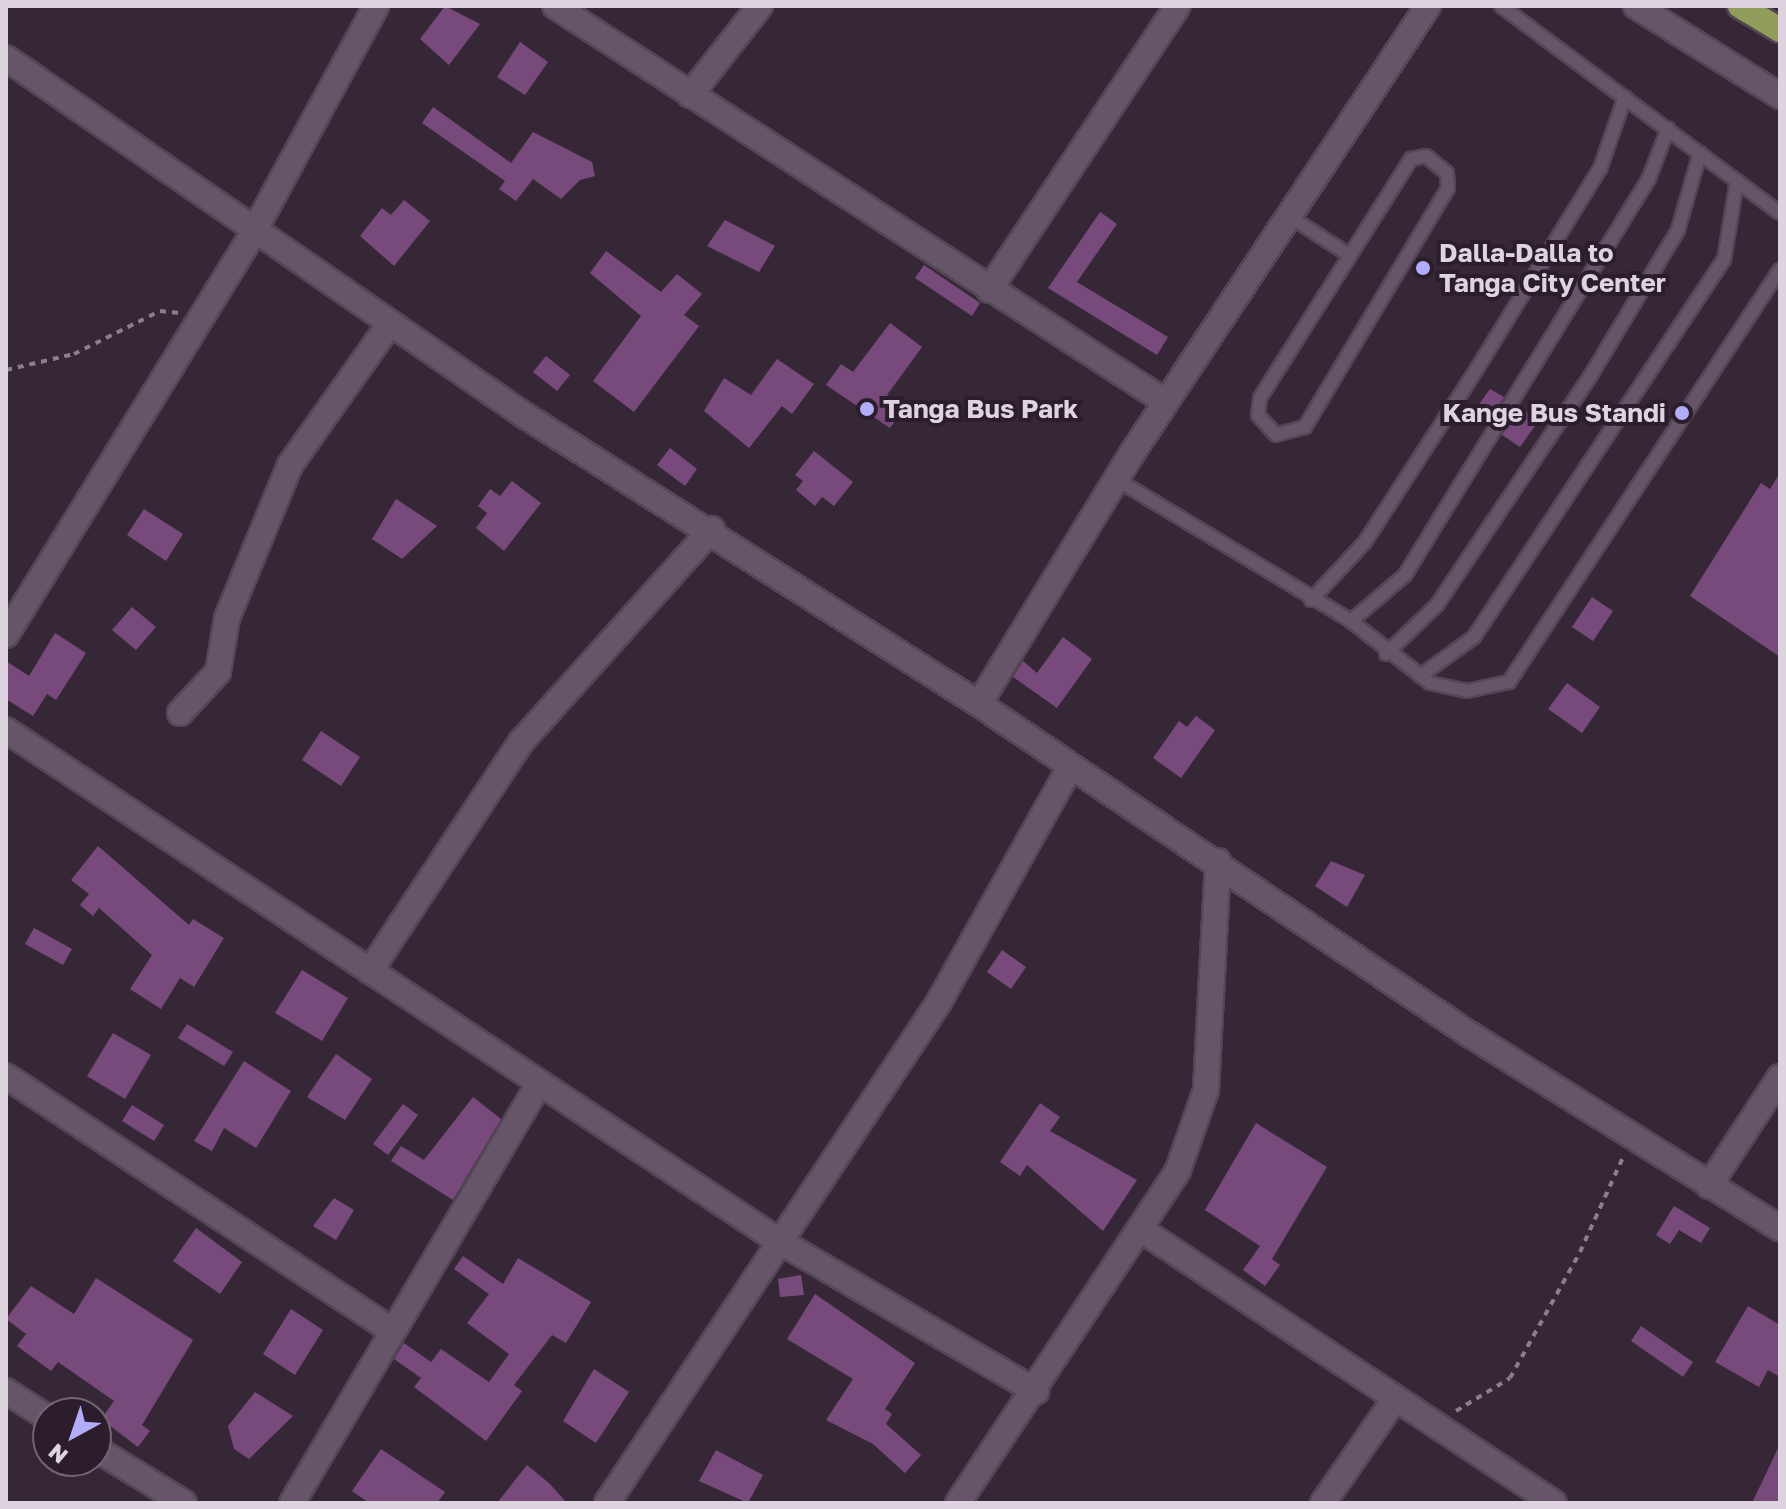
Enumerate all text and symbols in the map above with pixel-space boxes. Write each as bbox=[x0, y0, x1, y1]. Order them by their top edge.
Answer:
place label: Dalla-Dalla to Tanga City Center bbox=[1439, 237, 1666, 298]
marker: Dalla-Dalla to Tanga City Center bbox=[1414, 259, 1432, 277]
place label: Tanga Bus Park bbox=[883, 393, 1078, 425]
place label: Kange Bus Standi bbox=[1442, 397, 1666, 429]
marker: Tanga Bus Park bbox=[858, 400, 876, 418]
marker: Kange Bus Standi bbox=[1673, 404, 1691, 422]
north arrow bbox=[32, 1397, 112, 1477]
text: N bbox=[42, 1439, 73, 1470]

